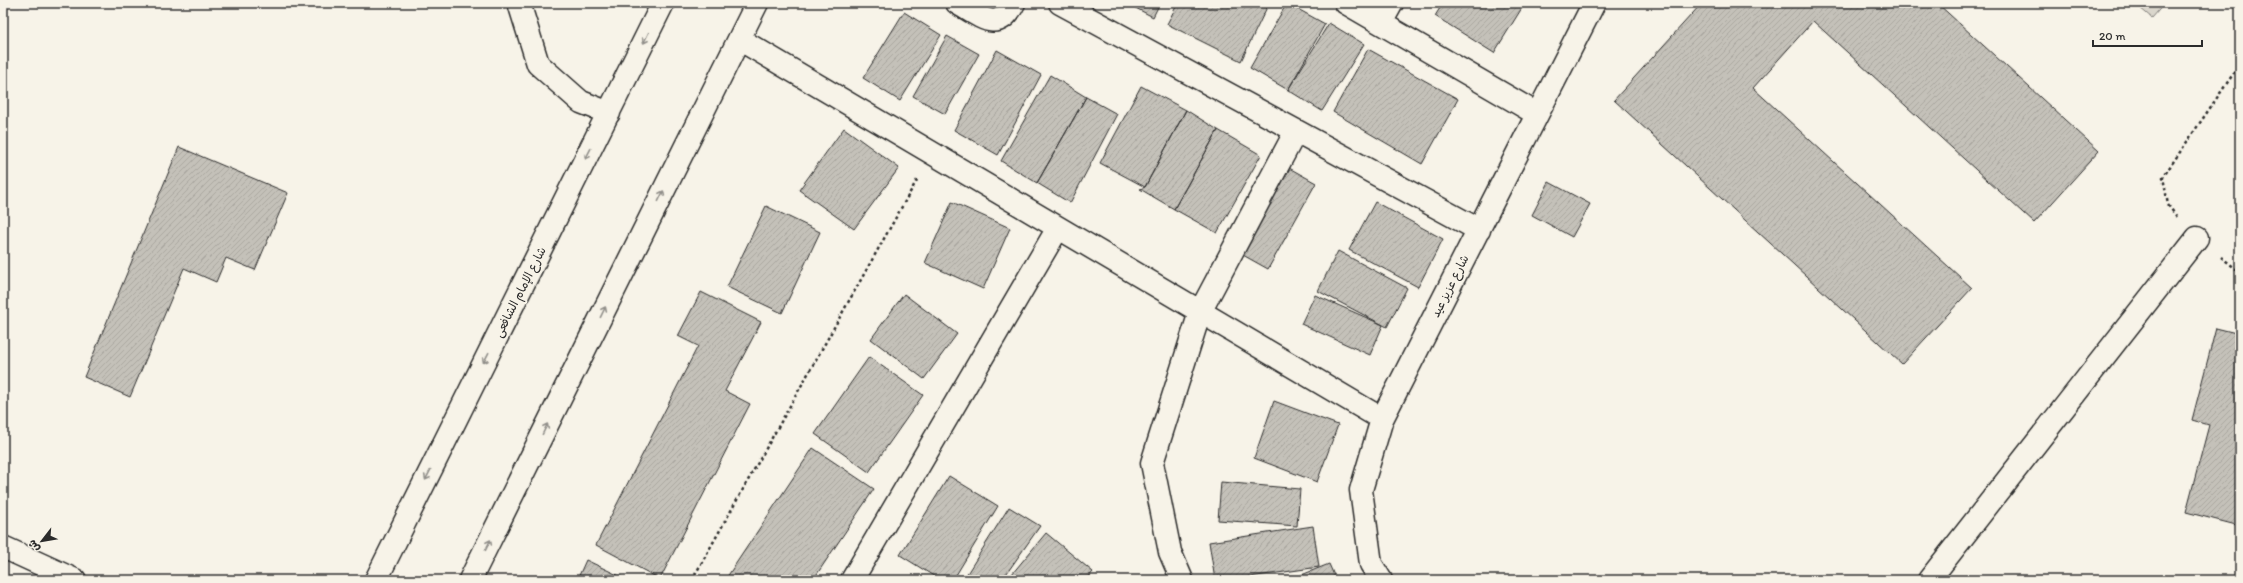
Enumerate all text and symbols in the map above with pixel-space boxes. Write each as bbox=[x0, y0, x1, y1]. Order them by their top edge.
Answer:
scale bar bbox=[2093, 22, 2202, 48]
text: 20 m bbox=[2099, 29, 2126, 43]
one-way arrow bbox=[642, 32, 649, 44]
one-way arrow bbox=[584, 148, 591, 160]
one-way arrow bbox=[658, 190, 665, 202]
street label: شارع الإمام الشافعى bbox=[491, 244, 551, 341]
street label: شارع عزيز عيد bbox=[1428, 252, 1474, 320]
one-way arrow bbox=[600, 307, 608, 319]
one-way arrow bbox=[482, 352, 489, 364]
one-way arrow bbox=[542, 423, 550, 435]
one-way arrow bbox=[424, 468, 431, 480]
north arrow bbox=[22, 521, 62, 561]
text: ش bbox=[25, 537, 43, 554]
one-way arrow bbox=[484, 539, 492, 551]

